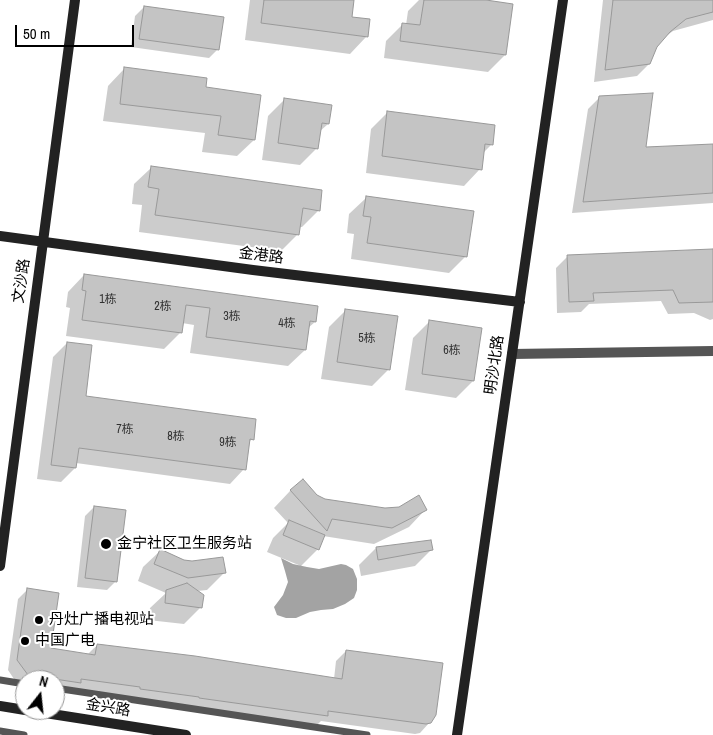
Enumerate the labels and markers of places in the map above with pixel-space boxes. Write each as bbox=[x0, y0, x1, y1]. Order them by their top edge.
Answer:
place label: 金宁社区卫生服务站 bbox=[117, 535, 252, 553]
marker: 金宁社区卫生服务站 bbox=[99, 537, 113, 551]
place label: 丹灶广播电视站 bbox=[49, 611, 154, 629]
marker: 丹灶广播电视站 bbox=[33, 614, 45, 626]
place label: 中国广电 bbox=[35, 632, 95, 650]
marker: 中国广电 bbox=[19, 635, 31, 647]

